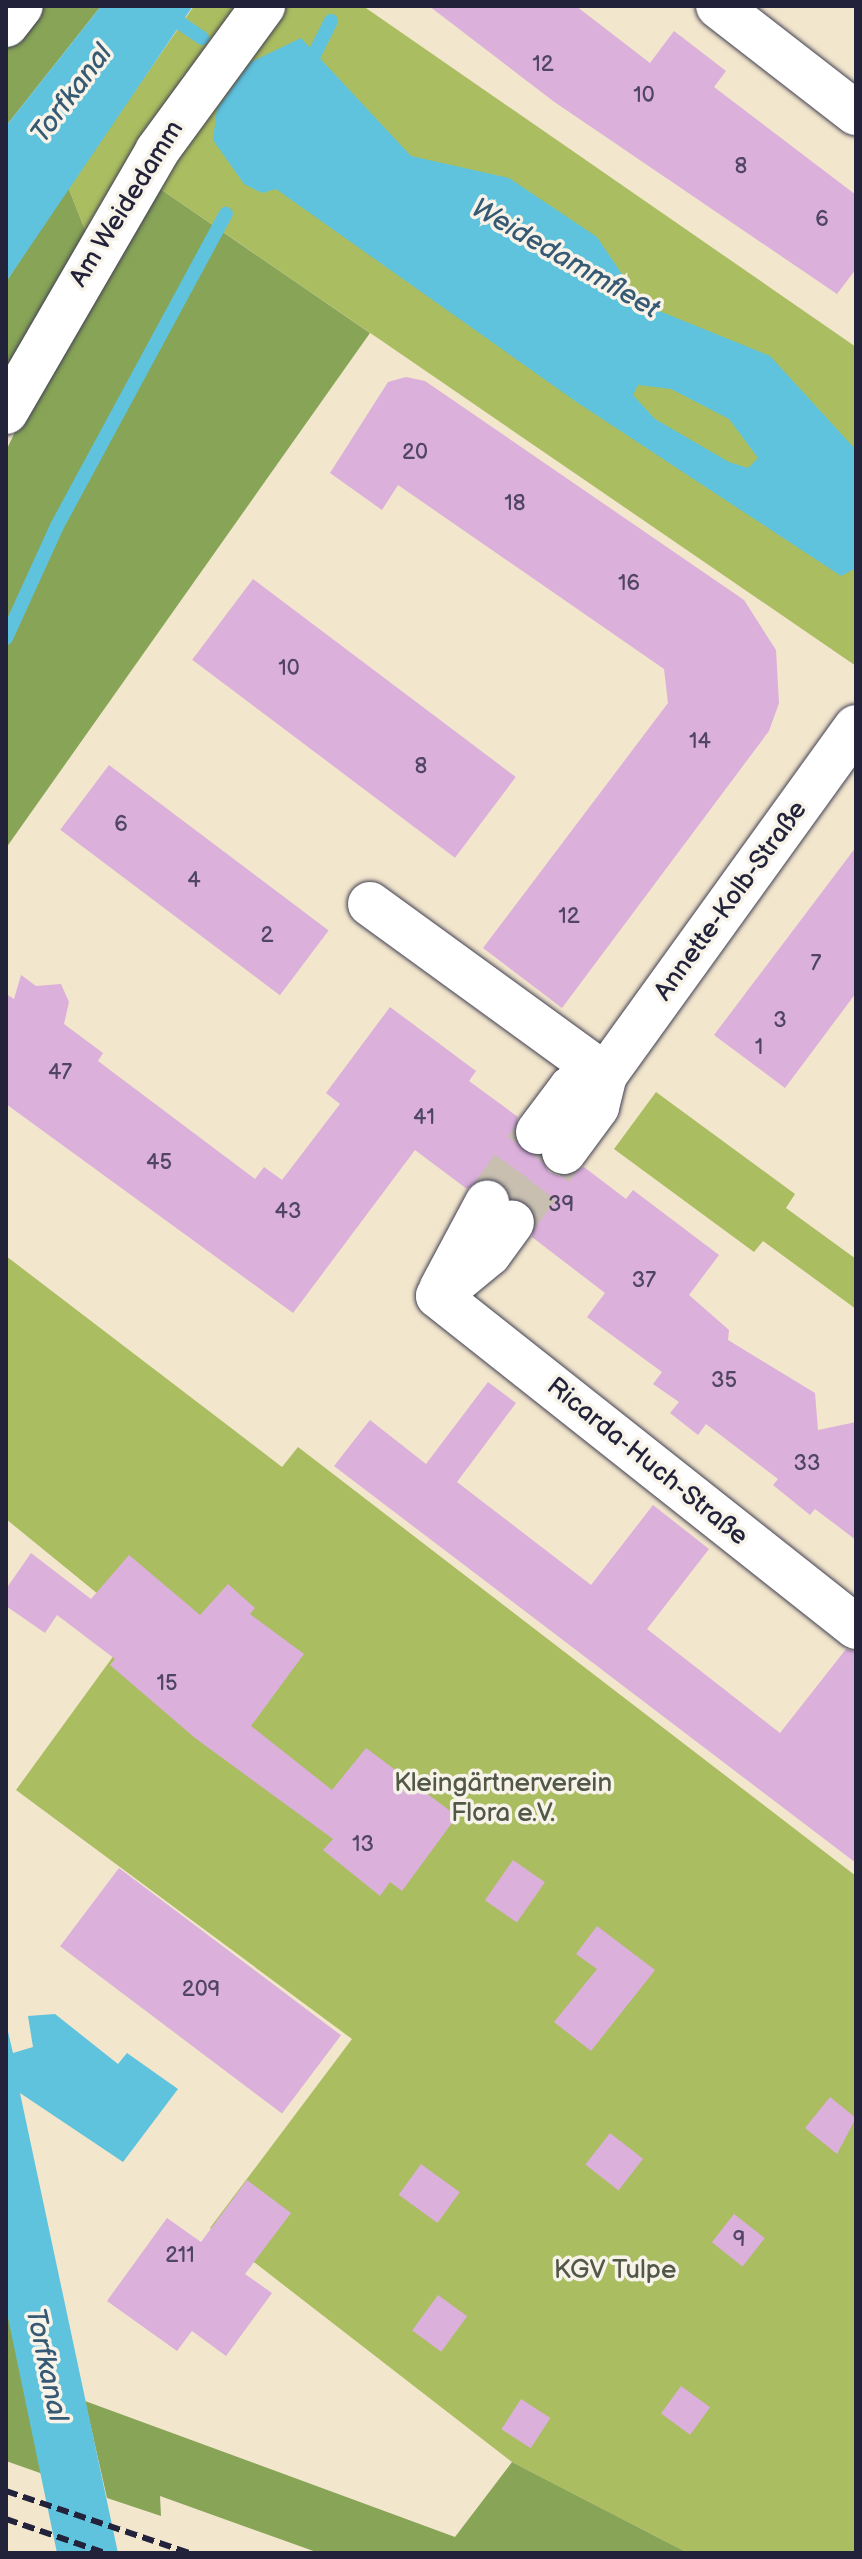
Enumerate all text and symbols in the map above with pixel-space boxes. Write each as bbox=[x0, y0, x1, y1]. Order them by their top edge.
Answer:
water label: Torfkanal bbox=[24, 38, 120, 150]
house number: 12 bbox=[532, 52, 554, 78]
house number: 10 bbox=[633, 83, 655, 109]
street label: Am Weidedamm bbox=[63, 115, 191, 293]
house number: 8 bbox=[735, 154, 747, 180]
water label: Weidedammfleet bbox=[465, 192, 665, 326]
house number: 6 bbox=[815, 207, 829, 233]
house number: 20 bbox=[402, 440, 428, 466]
house number: 18 bbox=[504, 491, 526, 517]
house number: 16 bbox=[618, 571, 640, 597]
house number: 10 bbox=[278, 656, 300, 682]
house number: 14 bbox=[689, 729, 711, 755]
house number: 8 bbox=[415, 754, 427, 780]
street label: Annette-Kolb-Straße bbox=[648, 795, 814, 1007]
house number: 6 bbox=[114, 812, 128, 838]
house number: 4 bbox=[187, 868, 201, 894]
house number: 12 bbox=[558, 904, 580, 930]
house number: 2 bbox=[261, 923, 273, 949]
house number: 7 bbox=[811, 951, 821, 977]
house number: 3 bbox=[773, 1008, 787, 1034]
house number: 1 bbox=[755, 1035, 763, 1061]
house number: 47 bbox=[48, 1060, 72, 1086]
house number: 41 bbox=[413, 1105, 435, 1131]
house number: 45 bbox=[146, 1150, 172, 1176]
house number: 39 bbox=[548, 1192, 574, 1218]
house number: 43 bbox=[275, 1199, 301, 1225]
house number: 37 bbox=[632, 1268, 656, 1294]
house number: 35 bbox=[711, 1368, 737, 1394]
street label: Ricarda-Huch-Straße bbox=[540, 1371, 754, 1553]
house number: 33 bbox=[793, 1451, 821, 1477]
house number: 15 bbox=[156, 1671, 178, 1697]
park label: Kleingärtnerverein Flora e.V. bbox=[394, 1768, 612, 1830]
house number: 13 bbox=[352, 1832, 374, 1858]
house number: 209 bbox=[182, 1977, 220, 2003]
house number: 9 bbox=[733, 2227, 745, 2253]
house number: 211 bbox=[165, 2243, 195, 2269]
park label: KGV Tulpe bbox=[553, 2255, 677, 2287]
water label: Torfkanal bbox=[18, 2305, 74, 2425]

